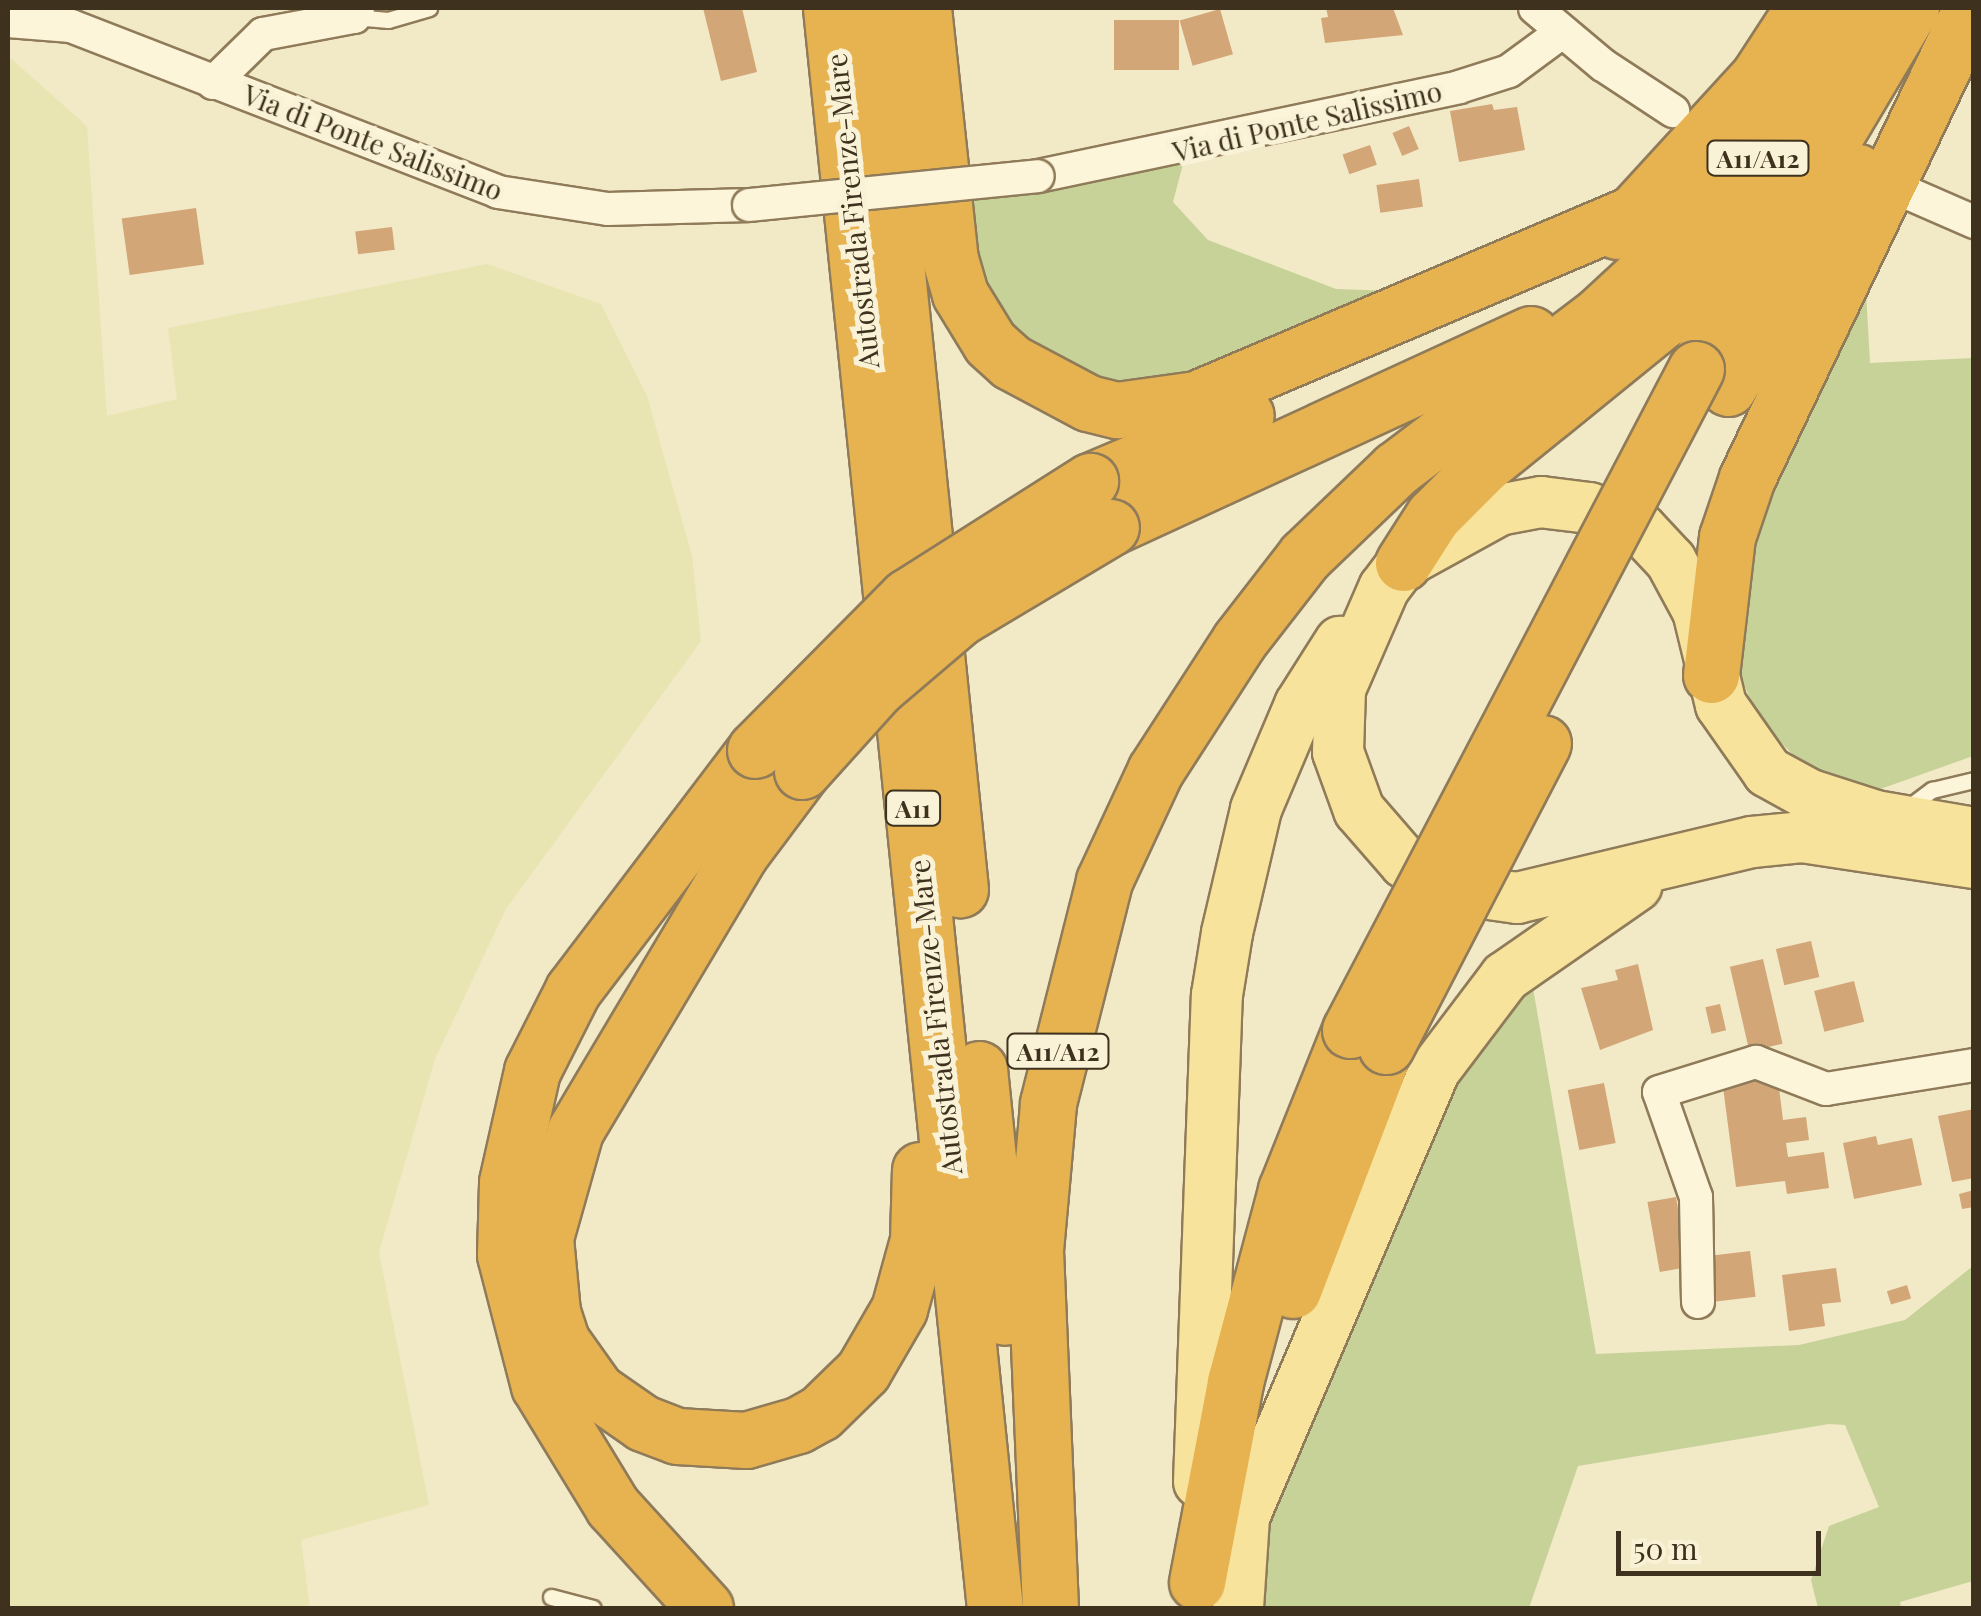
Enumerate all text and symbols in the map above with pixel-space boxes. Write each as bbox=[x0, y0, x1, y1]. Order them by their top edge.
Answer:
street label: Autostrada Firenze-Mare bbox=[819, 52, 885, 370]
street label: Via di Ponte Salissimo bbox=[1169, 74, 1445, 168]
street label: Via di Ponte Salissimo bbox=[238, 77, 508, 207]
road number: A11/A12 bbox=[1706, 138, 1810, 178]
road number: A11 bbox=[883, 788, 943, 828]
street label: Autostrada Firenze-Mare bbox=[902, 858, 968, 1176]
road number: A11/A12 bbox=[1006, 1031, 1110, 1071]
scale bar bbox=[1621, 1511, 1826, 1573]
text: 50 m bbox=[1633, 1528, 1698, 1568]

